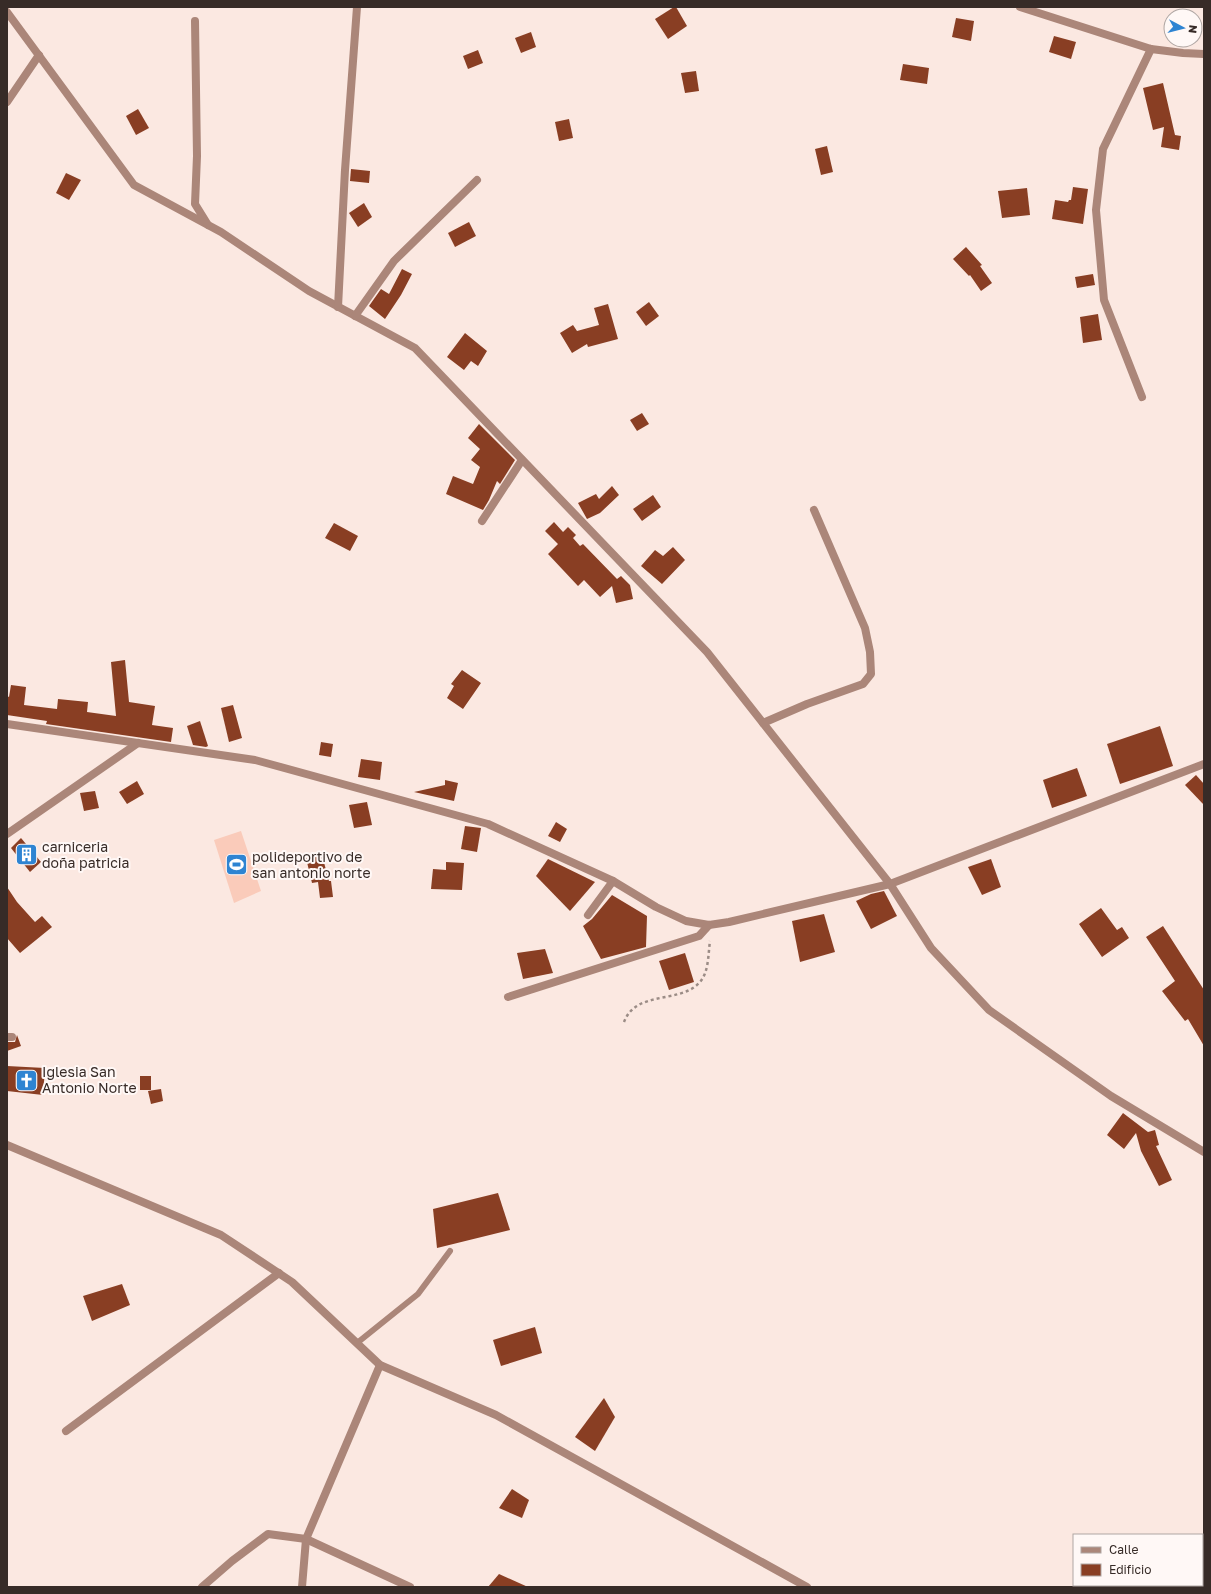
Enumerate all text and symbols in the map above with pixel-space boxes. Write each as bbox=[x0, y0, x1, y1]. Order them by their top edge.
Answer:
north arrow bbox=[1163, 8, 1203, 48]
text: N bbox=[1186, 24, 1200, 34]
place label: carniceria doña patricia bbox=[42, 838, 130, 871]
building icon: carniceria doña patricia bbox=[13, 842, 39, 868]
place label: polideportivo de san antonio norte bbox=[252, 848, 371, 881]
sports icon: polideportivo de san antonio norte bbox=[224, 852, 250, 878]
place label: Iglesia San Antonio Norte bbox=[42, 1063, 137, 1096]
church icon: Iglesia San Antonio Norte bbox=[13, 1067, 39, 1093]
legend bbox=[1073, 1534, 1203, 1586]
text: Calle bbox=[1109, 1542, 1139, 1557]
text: Edificio bbox=[1109, 1562, 1151, 1577]

